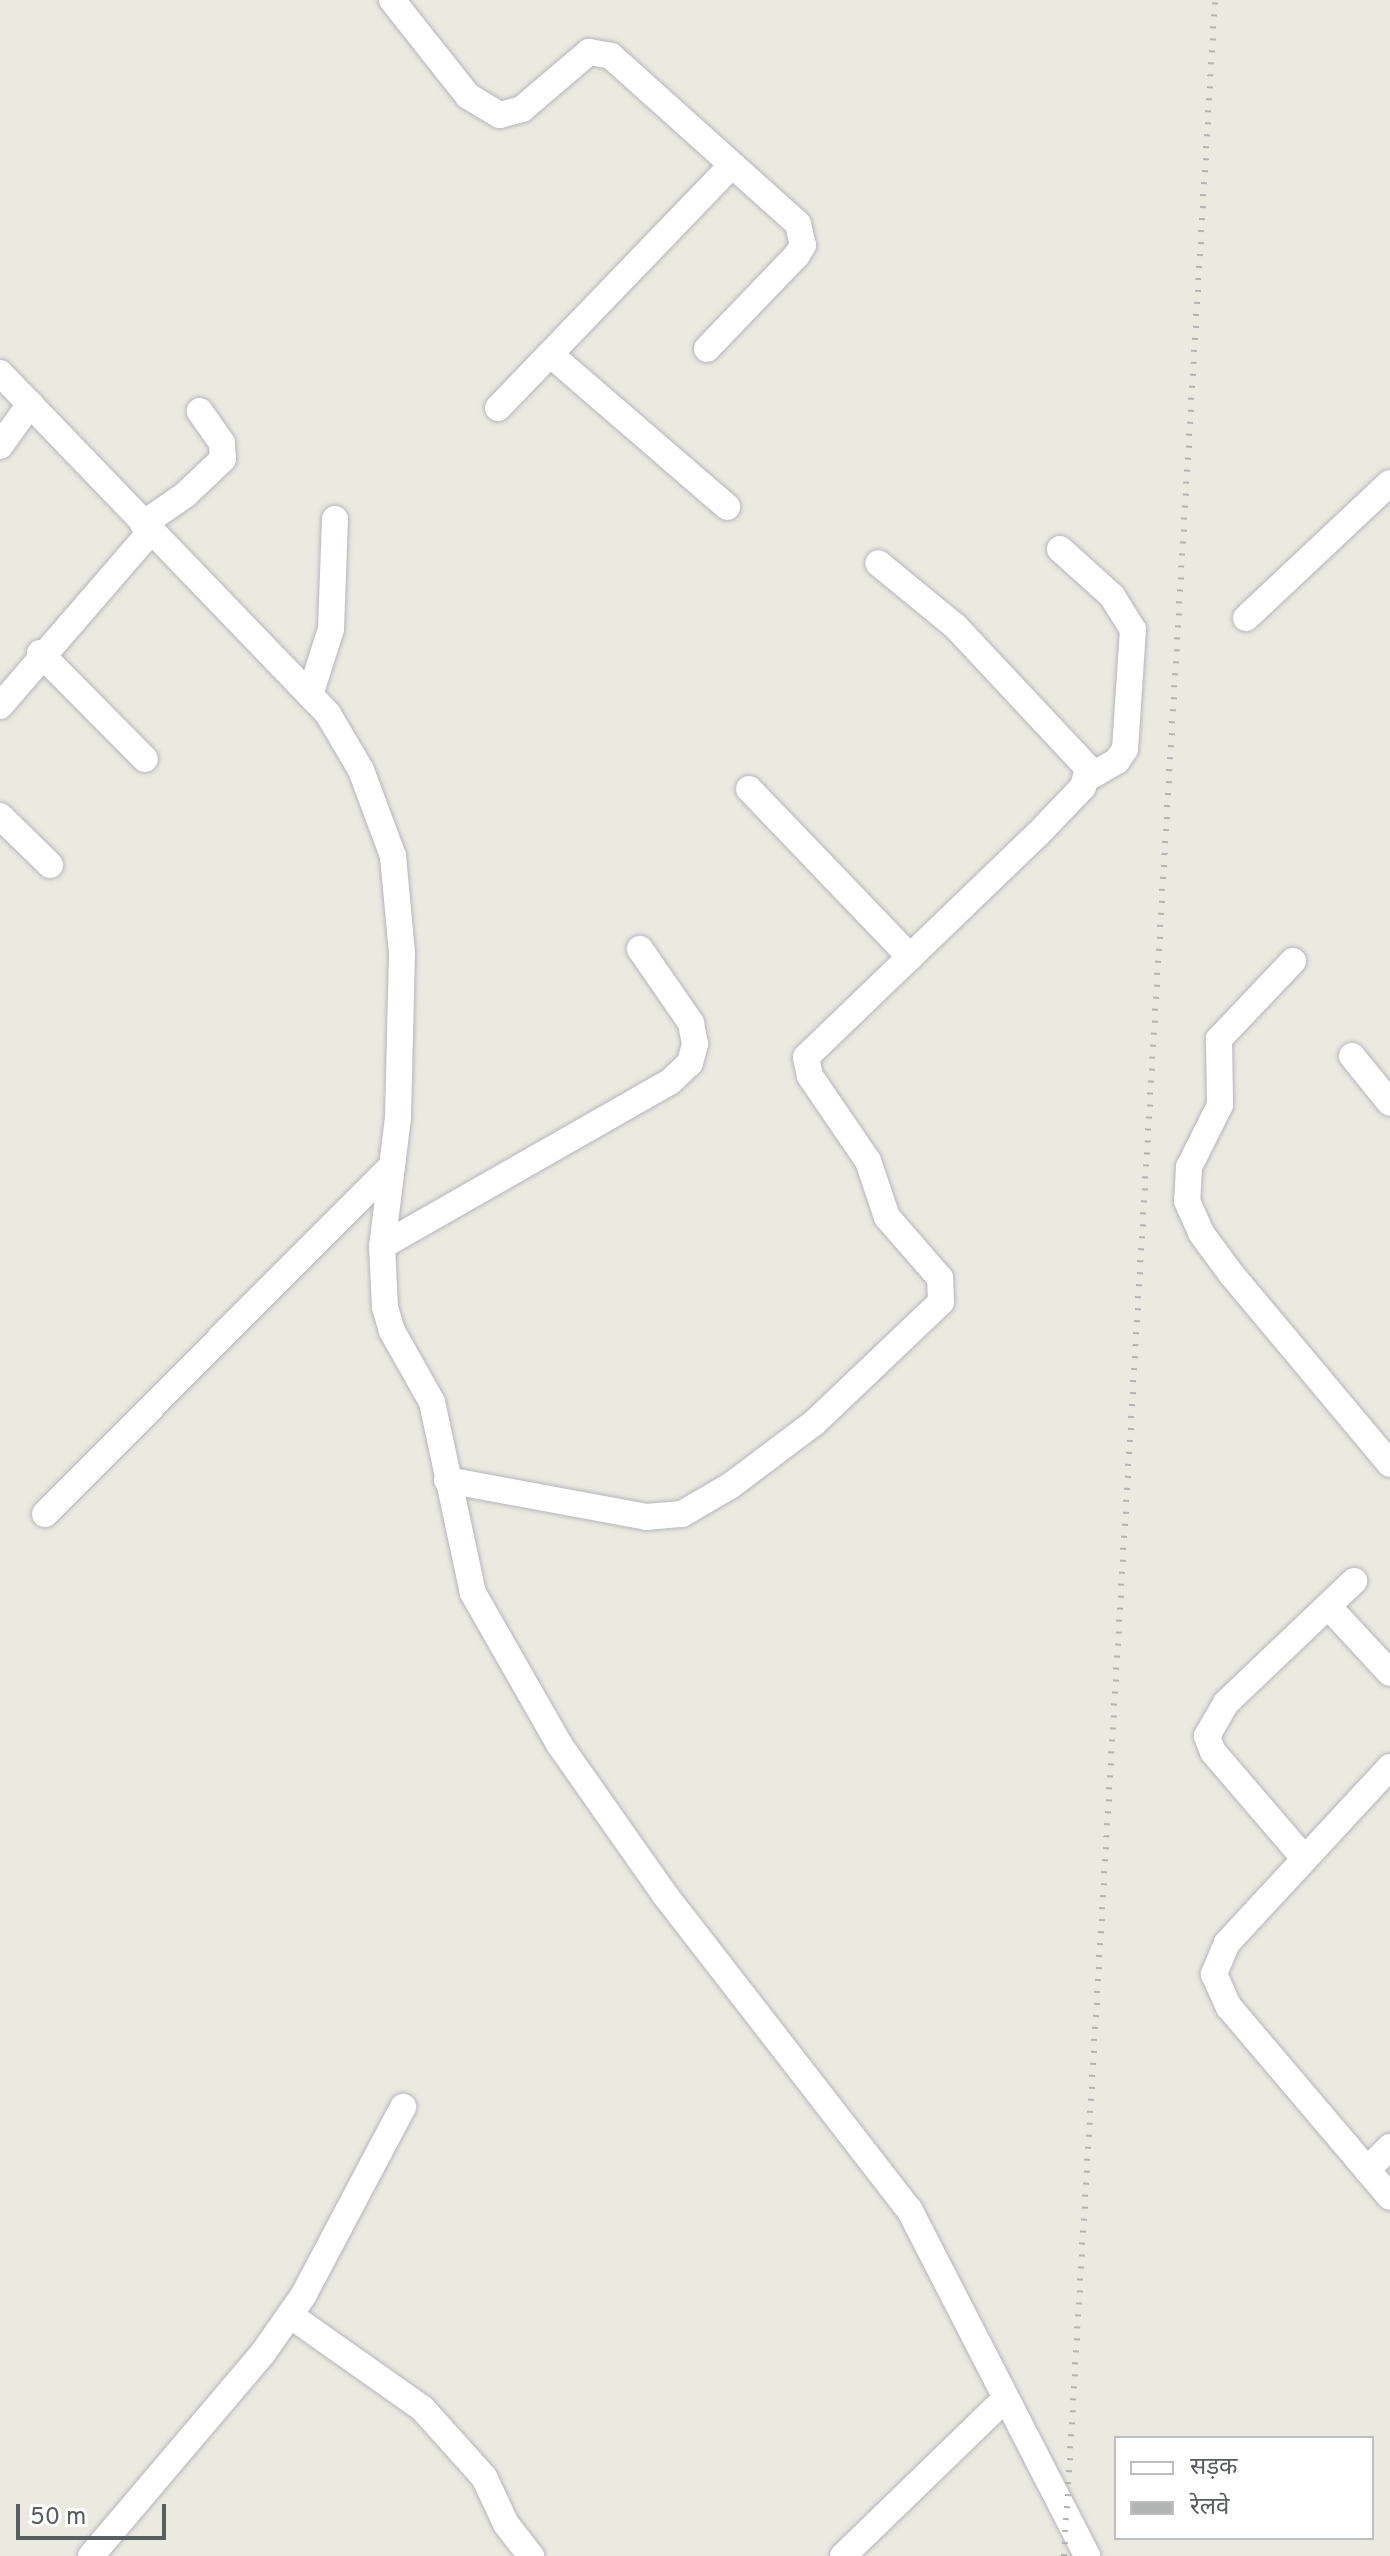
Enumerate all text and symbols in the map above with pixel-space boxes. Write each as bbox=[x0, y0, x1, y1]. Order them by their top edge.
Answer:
legend bbox=[1114, 2436, 1374, 2540]
text: सड़क bbox=[1190, 2453, 1238, 2483]
scale bar bbox=[20, 2488, 170, 2538]
text: रेलवे bbox=[1190, 2493, 1229, 2523]
text: 50 m bbox=[30, 2503, 86, 2533]

